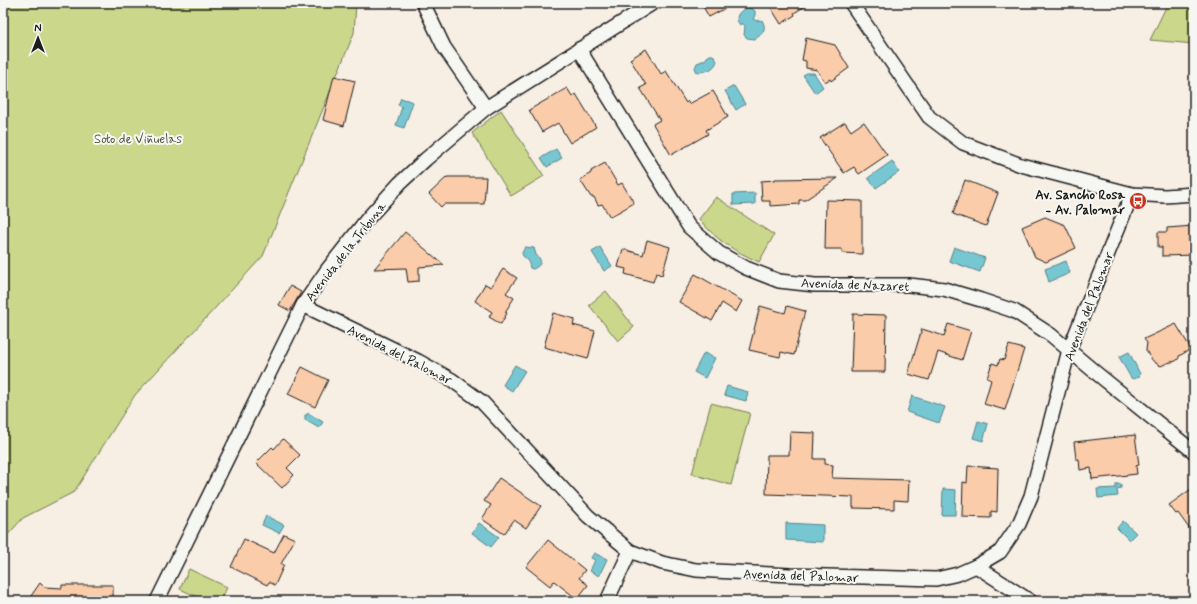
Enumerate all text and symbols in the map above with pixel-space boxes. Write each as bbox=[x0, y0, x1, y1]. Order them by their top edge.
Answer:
north arrow bbox=[18, 18, 58, 58]
text: N bbox=[34, 22, 42, 36]
park label: Soto de Viñuelas bbox=[94, 131, 182, 148]
place label: Av. Sancho Rosa - Av. Palomar bbox=[1035, 187, 1126, 219]
bus stop icon: Av. Sancho Rosa - Av. Palomar bbox=[1128, 191, 1148, 211]
street label: Avenida de la Tribuna bbox=[302, 199, 391, 305]
street label: Avenida del Palomar bbox=[1061, 249, 1118, 364]
street label: Avenida de Nazaret bbox=[800, 275, 910, 296]
street label: Avenida del Palomar bbox=[344, 322, 455, 390]
street label: Avenida del Palomar bbox=[743, 566, 860, 587]

